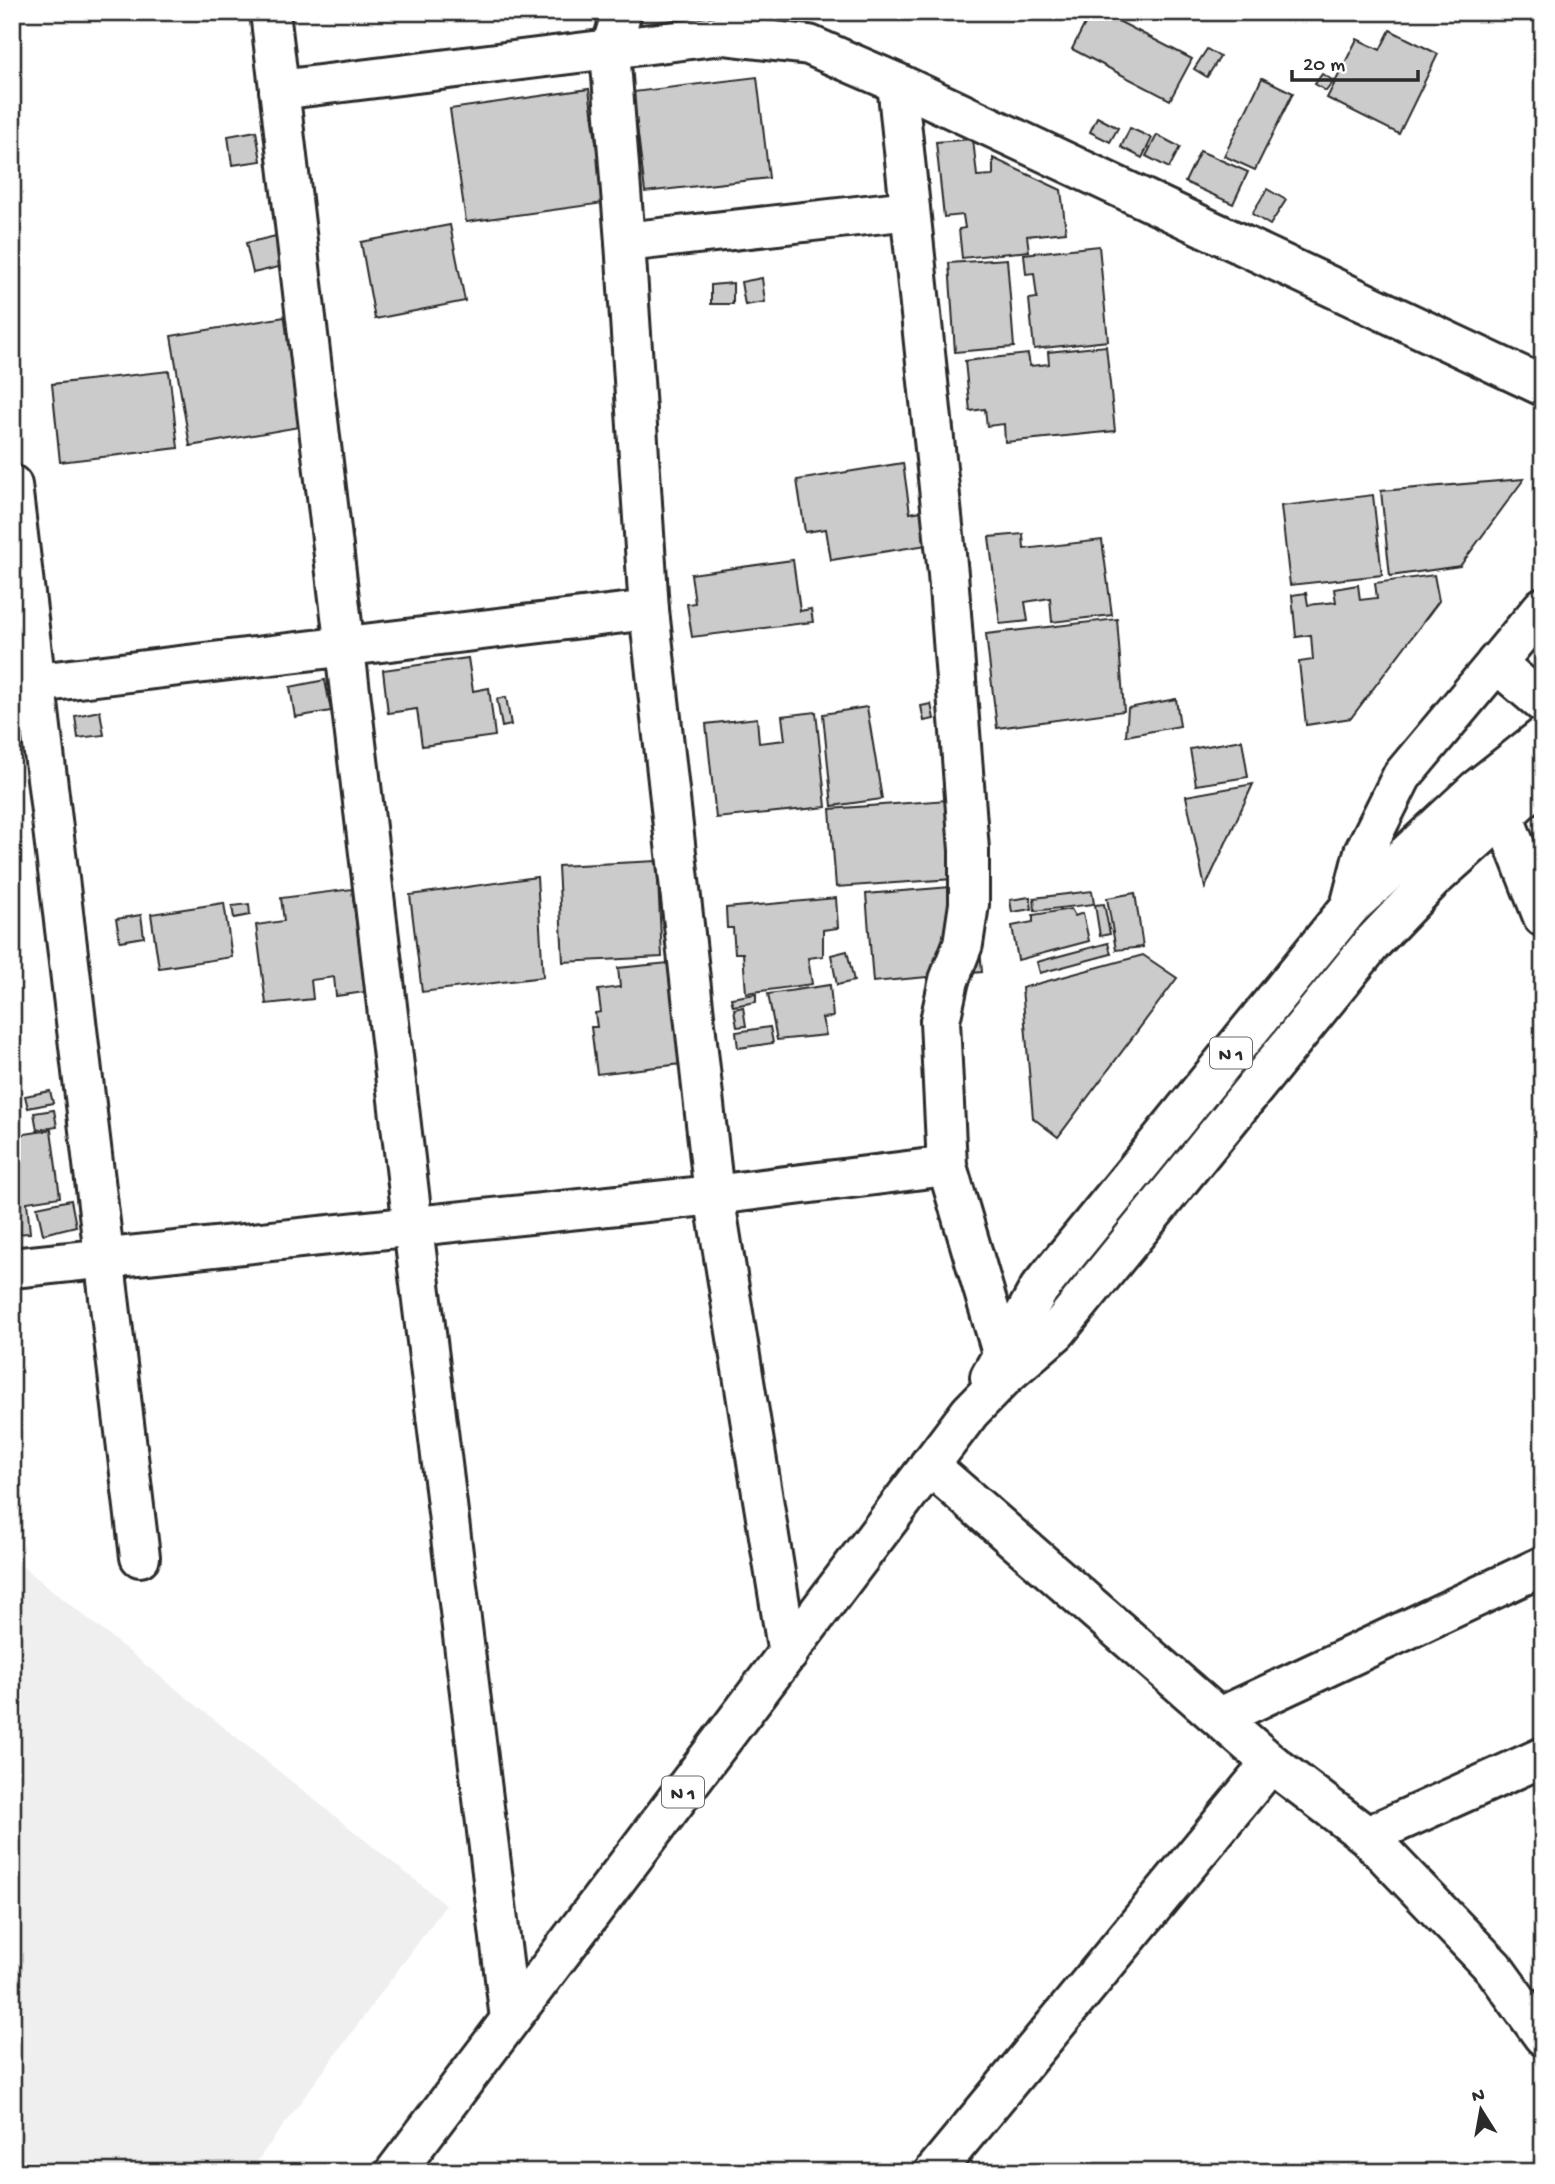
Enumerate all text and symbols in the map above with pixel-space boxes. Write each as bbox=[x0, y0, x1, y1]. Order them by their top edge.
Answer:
scale bar bbox=[1292, 38, 1418, 82]
text: 20 m bbox=[1303, 54, 1345, 79]
road number: N 1 bbox=[1210, 1037, 1252, 1068]
road number: N 1 bbox=[662, 1776, 704, 1808]
north arrow bbox=[1446, 2076, 1516, 2146]
text: N bbox=[1470, 2084, 1487, 2109]

